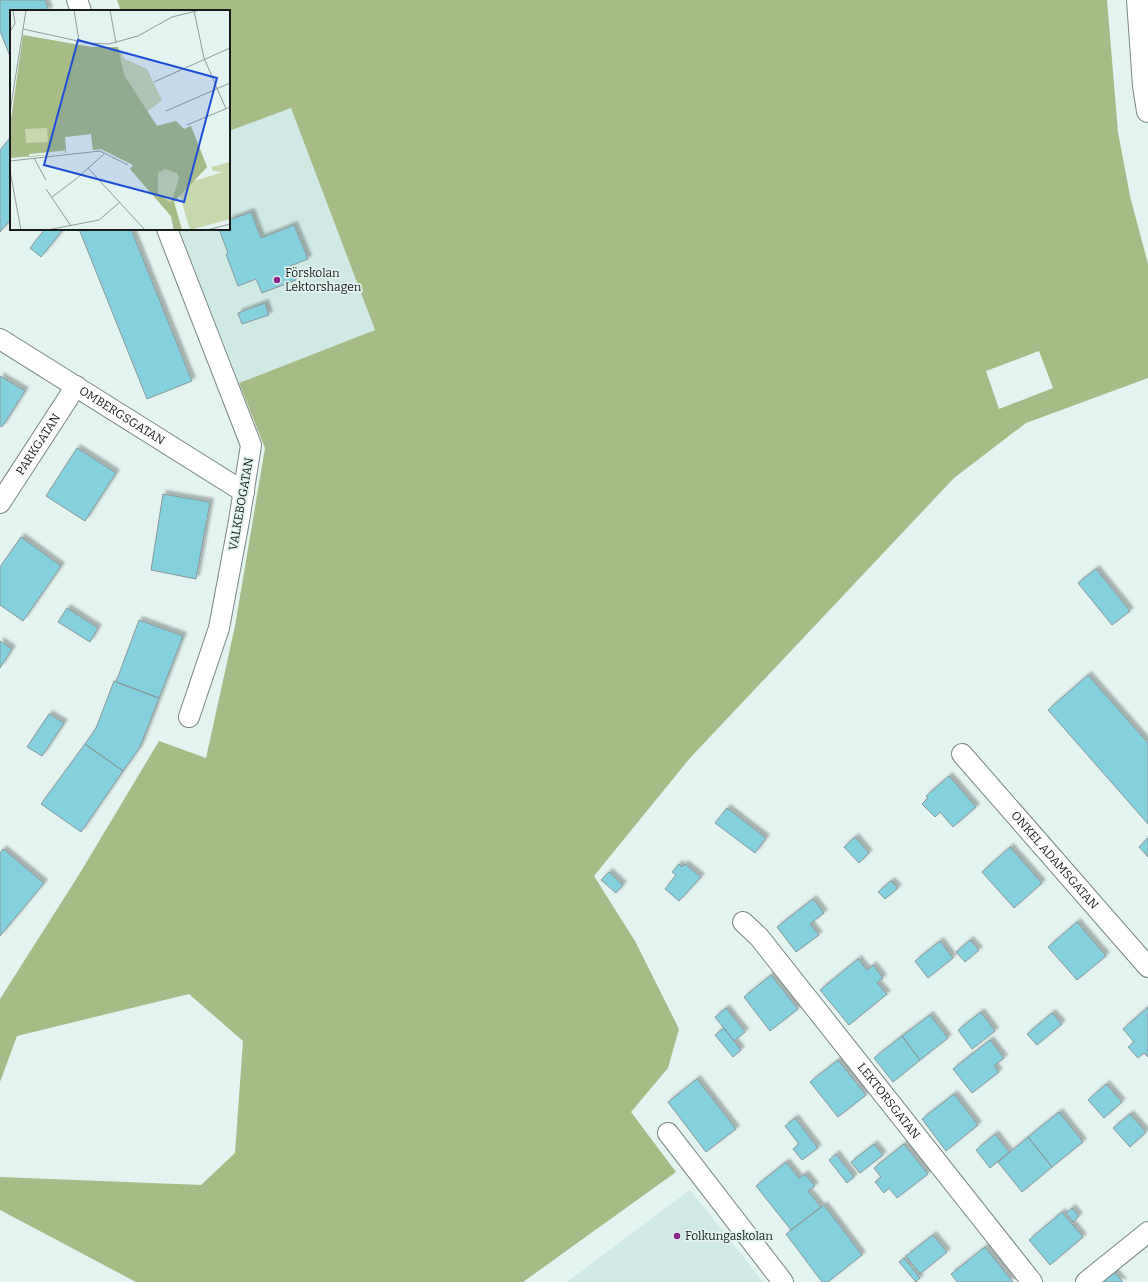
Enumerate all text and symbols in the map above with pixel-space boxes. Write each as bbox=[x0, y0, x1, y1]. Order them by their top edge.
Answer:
inset map bbox=[10, 10, 230, 230]
place label: Förskolan Lektorshagen bbox=[285, 266, 362, 294]
marker: Förskolan Lektorshagen bbox=[272, 275, 282, 285]
street label: OMBERGSGATAN bbox=[77, 383, 168, 448]
street label: PARKGATAN bbox=[13, 411, 63, 478]
street label: VALKEBOGATAN bbox=[226, 456, 256, 551]
street label: ONKEL ADAMSGATAN bbox=[1008, 808, 1102, 912]
street label: LEKTORSGATAN bbox=[854, 1060, 923, 1142]
place label: Folkungaskolan bbox=[685, 1229, 773, 1243]
marker: Folkungaskolan bbox=[672, 1231, 682, 1241]

